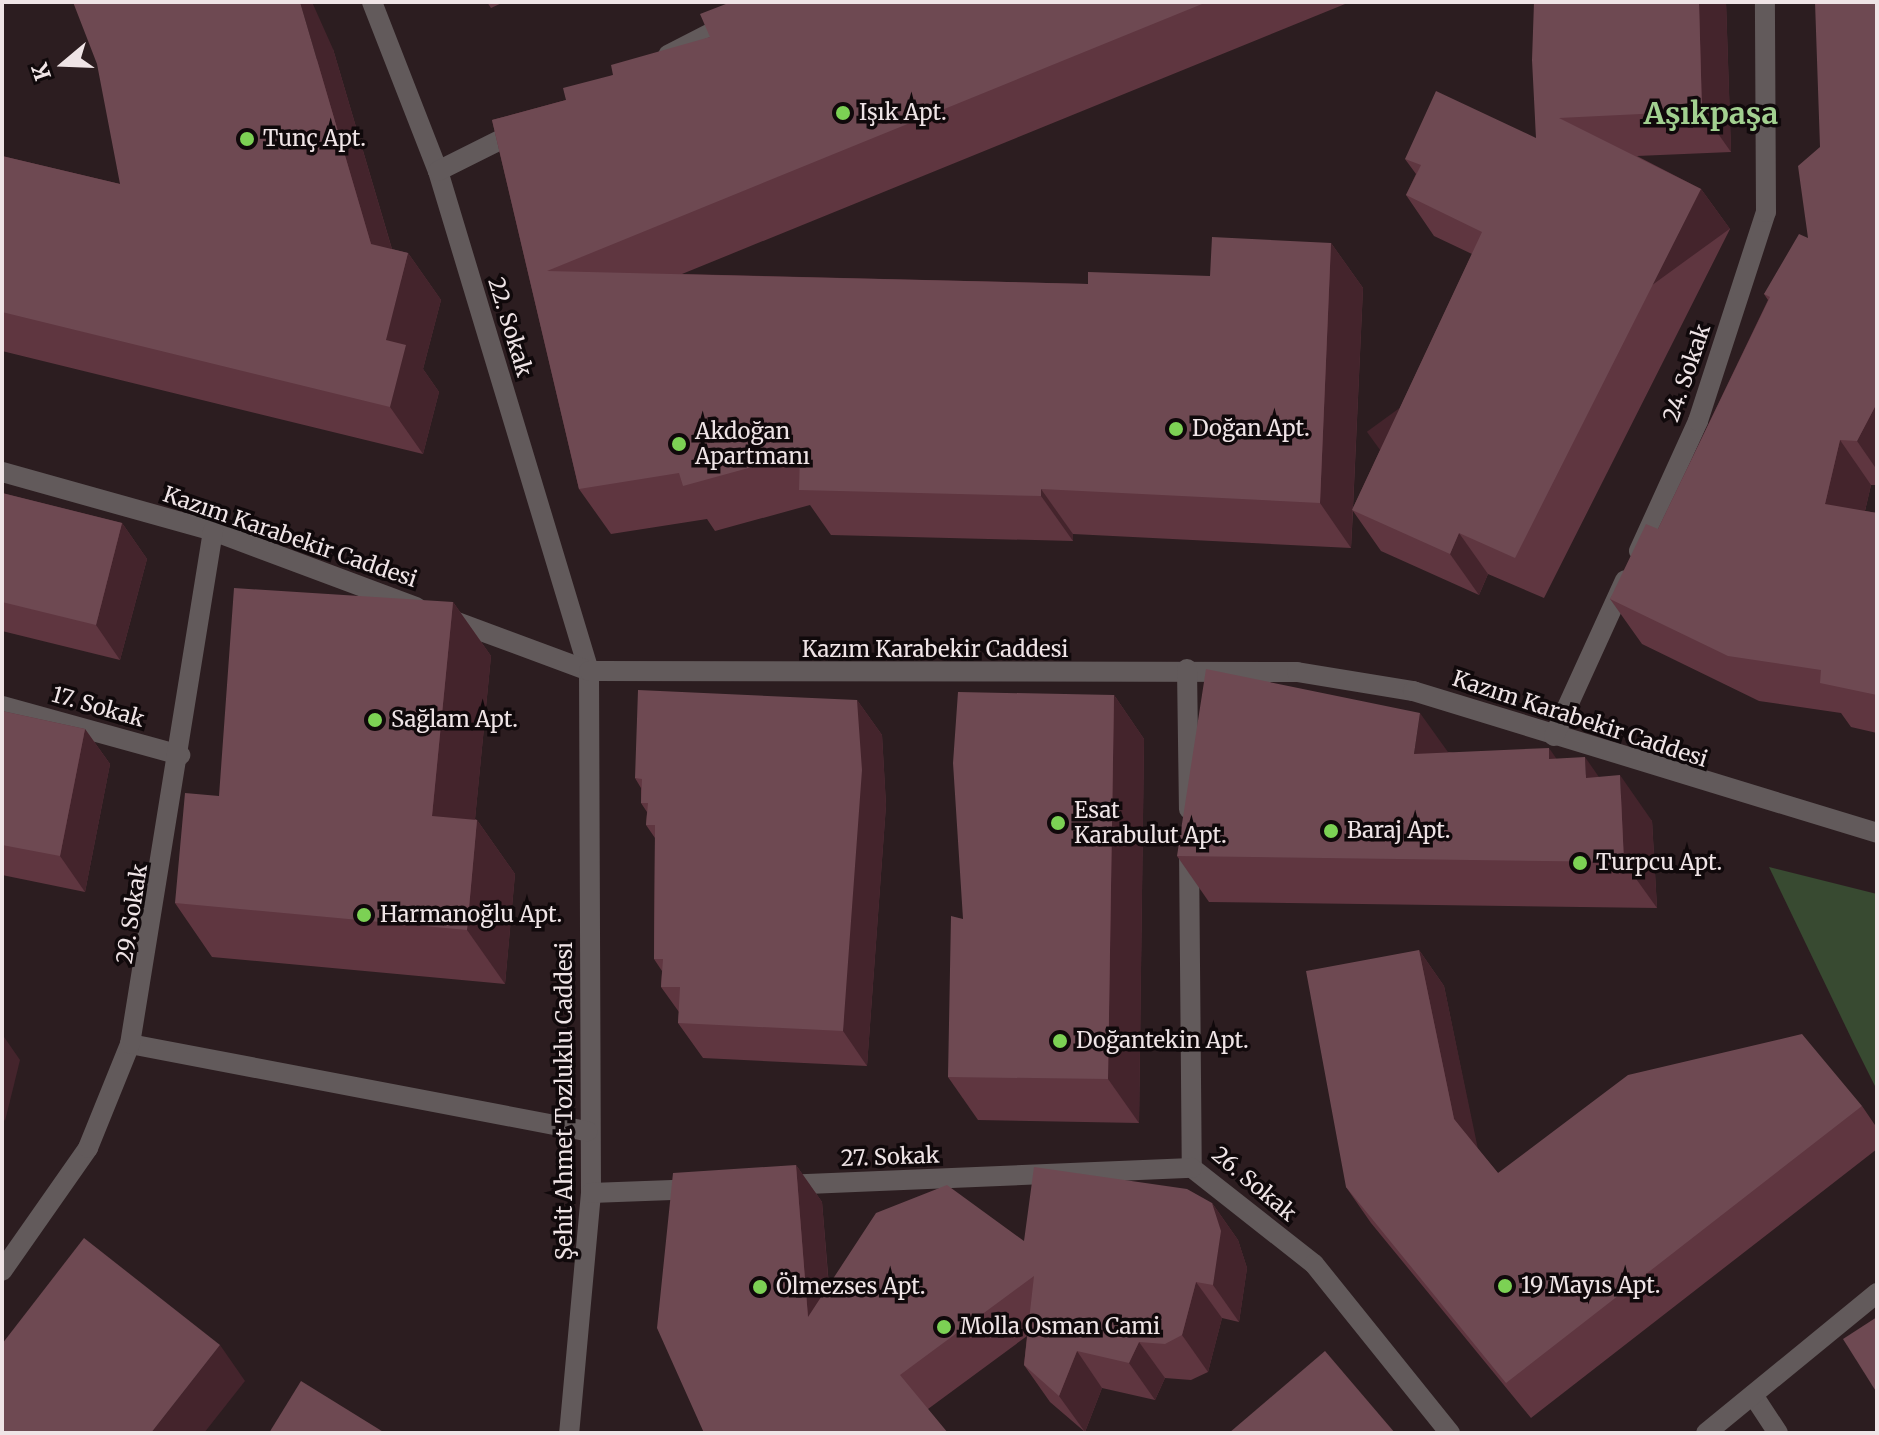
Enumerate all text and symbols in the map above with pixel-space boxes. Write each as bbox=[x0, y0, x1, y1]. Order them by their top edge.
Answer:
north arrow bbox=[24, 24, 104, 104]
text: K bbox=[25, 59, 57, 84]
district label: Aşıkpaşa bbox=[1644, 95, 1778, 131]
place label: Işık Apt. bbox=[859, 100, 947, 126]
marker: Işık Apt. bbox=[834, 104, 852, 122]
place label: Tunç Apt. bbox=[263, 126, 366, 152]
marker: Tunç Apt. bbox=[238, 130, 256, 148]
street label: 22. Sokak bbox=[482, 274, 538, 380]
street label: 24. Sokak bbox=[1658, 321, 1716, 425]
place label: Doğan Apt. bbox=[1192, 416, 1310, 442]
place label: Akdoğan Apartmanı bbox=[695, 418, 810, 470]
marker: Doğan Apt. bbox=[1167, 420, 1185, 438]
marker: Akdoğan Apartmanı bbox=[670, 435, 688, 453]
street label: Kazım Karabekir Caddesi bbox=[160, 481, 420, 593]
street label: Kazım Karabekir Caddesi bbox=[802, 637, 1068, 663]
street label: Kazım Karabekir Caddesi bbox=[1449, 665, 1711, 773]
street label: 17. Sokak bbox=[49, 681, 147, 733]
place label: Sağlam Apt. bbox=[391, 707, 518, 733]
marker: Sağlam Apt. bbox=[366, 711, 384, 729]
place label: Esat Karabulut Apt. bbox=[1074, 797, 1227, 848]
marker: Esat Karabulut Apt. bbox=[1049, 814, 1067, 832]
place label: Baraj Apt. bbox=[1347, 818, 1450, 844]
marker: Baraj Apt. bbox=[1322, 822, 1340, 840]
place label: Turpcu Apt. bbox=[1596, 850, 1722, 876]
marker: Turpcu Apt. bbox=[1571, 854, 1589, 872]
street label: 29. Sokak bbox=[111, 862, 153, 966]
place label: Harmanoğlu Apt. bbox=[380, 902, 562, 928]
marker: Harmanoğlu Apt. bbox=[355, 906, 373, 924]
street label: Şehit Ahmet Tozluklu Caddesi bbox=[552, 942, 578, 1260]
place label: Doğantekin Apt. bbox=[1076, 1028, 1249, 1054]
marker: Doğantekin Apt. bbox=[1051, 1032, 1069, 1050]
street label: 26. Sokak bbox=[1206, 1141, 1302, 1227]
street label: 27. Sokak bbox=[840, 1142, 940, 1172]
place label: 19 Mayıs Apt. bbox=[1521, 1273, 1660, 1299]
place label: Ölmezses Apt. bbox=[776, 1274, 925, 1300]
marker: 19 Mayıs Apt. bbox=[1496, 1277, 1514, 1295]
marker: Ölmezses Apt. bbox=[751, 1278, 769, 1296]
place label: Molla Osman Cami bbox=[960, 1314, 1160, 1340]
marker: Molla Osman Cami bbox=[935, 1318, 953, 1336]

